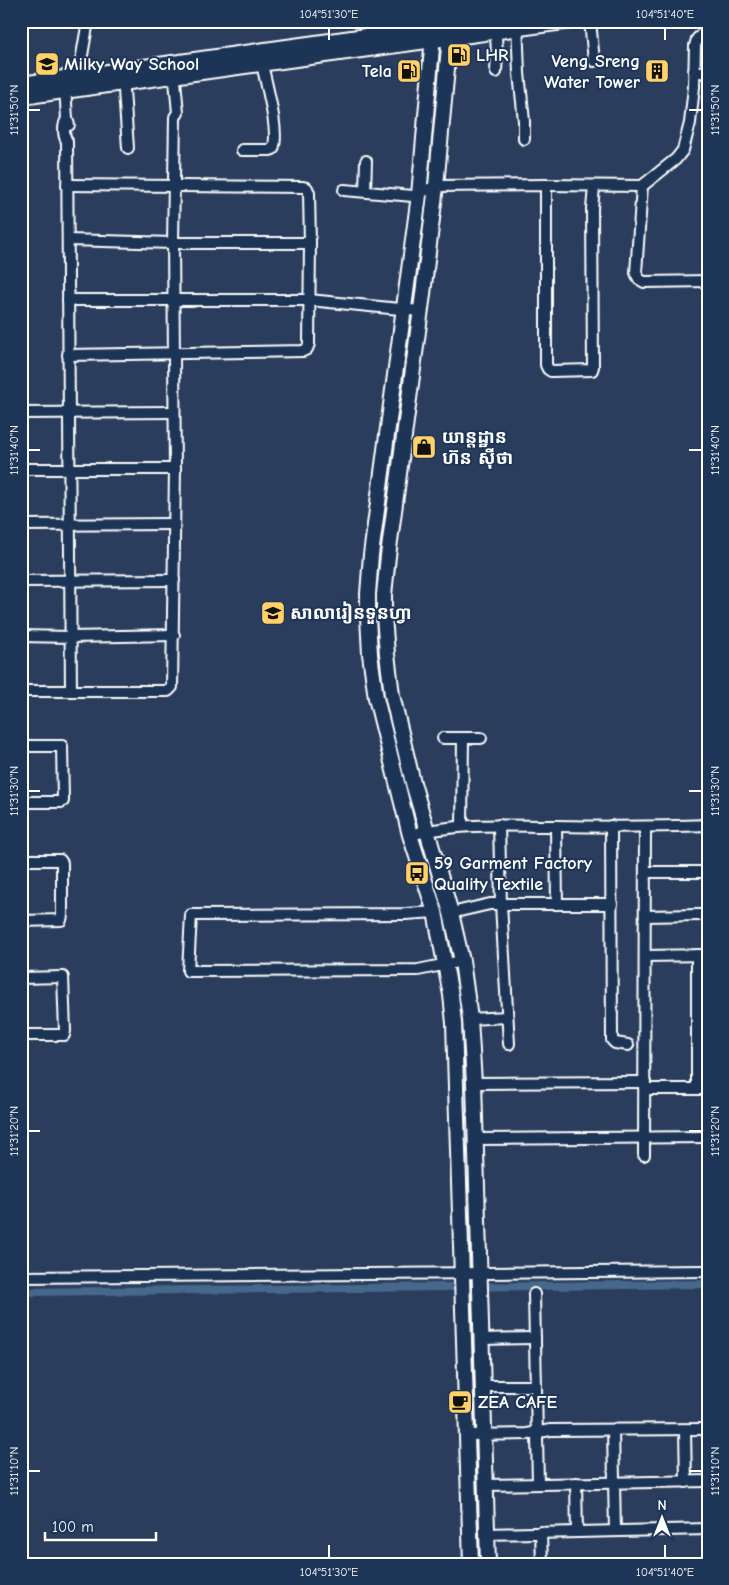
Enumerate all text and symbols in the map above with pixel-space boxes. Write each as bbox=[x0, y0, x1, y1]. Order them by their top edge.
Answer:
text: 104°51'30"E bbox=[300, 7, 358, 21]
text: 104°51'40"E bbox=[636, 7, 694, 21]
fuel station icon: LHR bbox=[446, 42, 472, 68]
place label: LHR bbox=[476, 45, 509, 66]
school or university icon: Milky Way School bbox=[34, 51, 60, 77]
place label: Veng Sreng Water Tower bbox=[544, 51, 641, 93]
place label: Milky Way School bbox=[64, 54, 199, 75]
fuel station icon: Tela bbox=[396, 58, 422, 84]
building icon: Veng Sreng Water Tower bbox=[644, 58, 670, 84]
place label: Tela bbox=[362, 61, 392, 82]
text: 11°31'50"N bbox=[7, 85, 21, 135]
text: 11°31'50"N bbox=[708, 85, 722, 135]
text: 11°31'40"N bbox=[7, 425, 21, 475]
text: 11°31'40"N bbox=[708, 425, 722, 475]
place label: យាន្ដដ្ឋាន ហ៊ន ស៊ីថា bbox=[442, 427, 513, 469]
shop icon: យាន្ដដ្ឋាន ហ៊ន ស៊ីថា bbox=[411, 434, 437, 460]
school or university icon: សាលារៀនទួនហ្វា bbox=[260, 600, 286, 626]
place label: សាលារៀនទួនហ្វា bbox=[290, 601, 412, 624]
text: 11°31'30"N bbox=[7, 766, 21, 816]
text: 11°31'30"N bbox=[708, 766, 722, 816]
place label: 59 Garment Factory Quality Textile bbox=[434, 853, 593, 895]
bus stop icon: 59 Garment Factory Quality Textile bbox=[404, 860, 430, 886]
text: 11°31'20"N bbox=[7, 1106, 21, 1156]
text: 11°31'20"N bbox=[708, 1106, 722, 1156]
cafe icon: ZEA CAFE bbox=[447, 1389, 473, 1415]
place label: ZEA CAFE bbox=[478, 1392, 558, 1413]
text: 11°31'10"N bbox=[7, 1447, 21, 1495]
text: 11°31'10"N bbox=[708, 1447, 722, 1495]
north arrow bbox=[636, 1492, 686, 1542]
text: N bbox=[657, 1497, 667, 1514]
scale bar bbox=[45, 1510, 156, 1542]
text: 100 m bbox=[52, 1518, 94, 1536]
text: 104°51'30"E bbox=[300, 1565, 358, 1579]
text: 104°51'40"E bbox=[636, 1565, 694, 1579]

